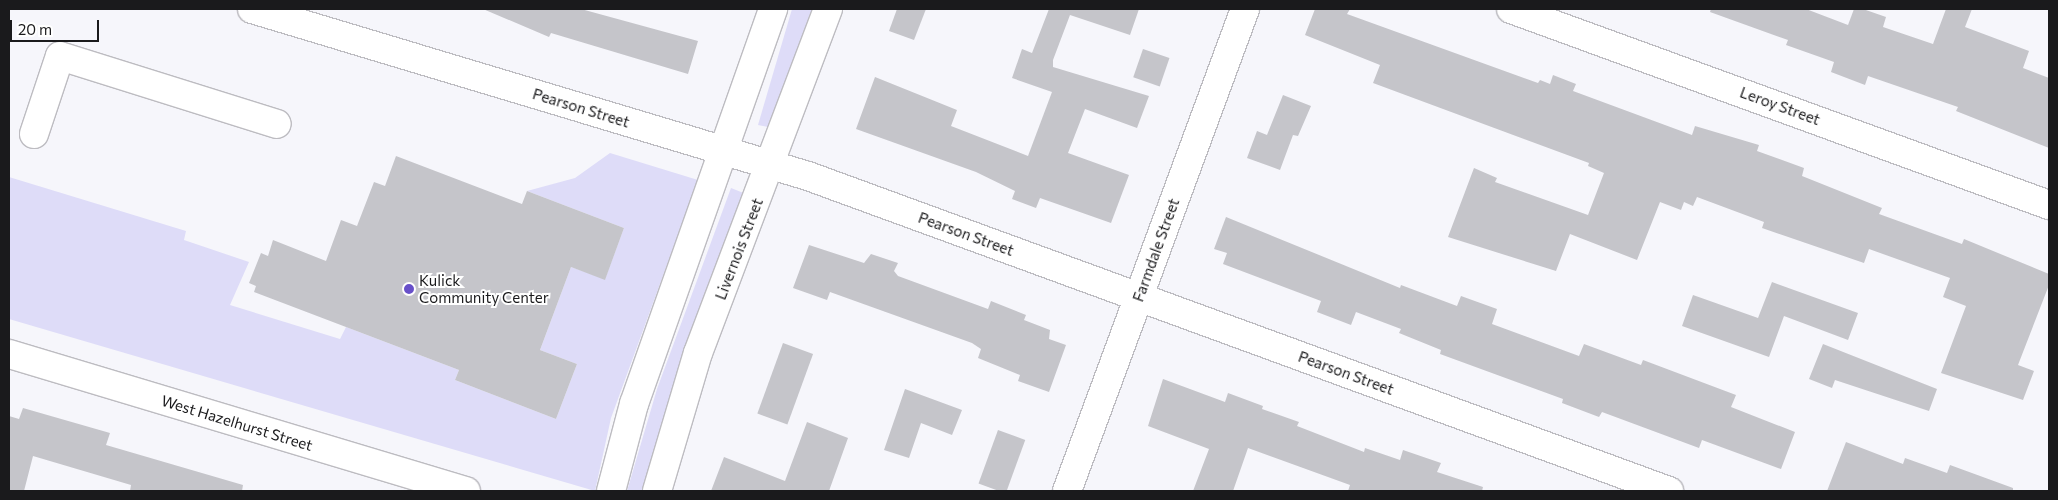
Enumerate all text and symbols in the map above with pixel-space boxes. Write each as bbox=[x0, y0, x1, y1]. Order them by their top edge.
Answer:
scale bar bbox=[12, 10, 101, 42]
text: 20 m bbox=[18, 20, 52, 38]
street label: Leroy Street bbox=[1737, 83, 1823, 129]
street label: Pearson Street bbox=[530, 85, 632, 131]
street label: Livernois Street bbox=[711, 196, 767, 302]
street label: Farmdale Street bbox=[1129, 196, 1183, 304]
street label: Pearson Street bbox=[916, 208, 1016, 260]
place label: Kulick Community Center bbox=[419, 271, 549, 306]
marker: Kulick Community Center bbox=[403, 283, 415, 295]
street label: Pearson Street bbox=[1296, 347, 1396, 399]
street label: West Hazelhurst Street bbox=[159, 391, 315, 455]

